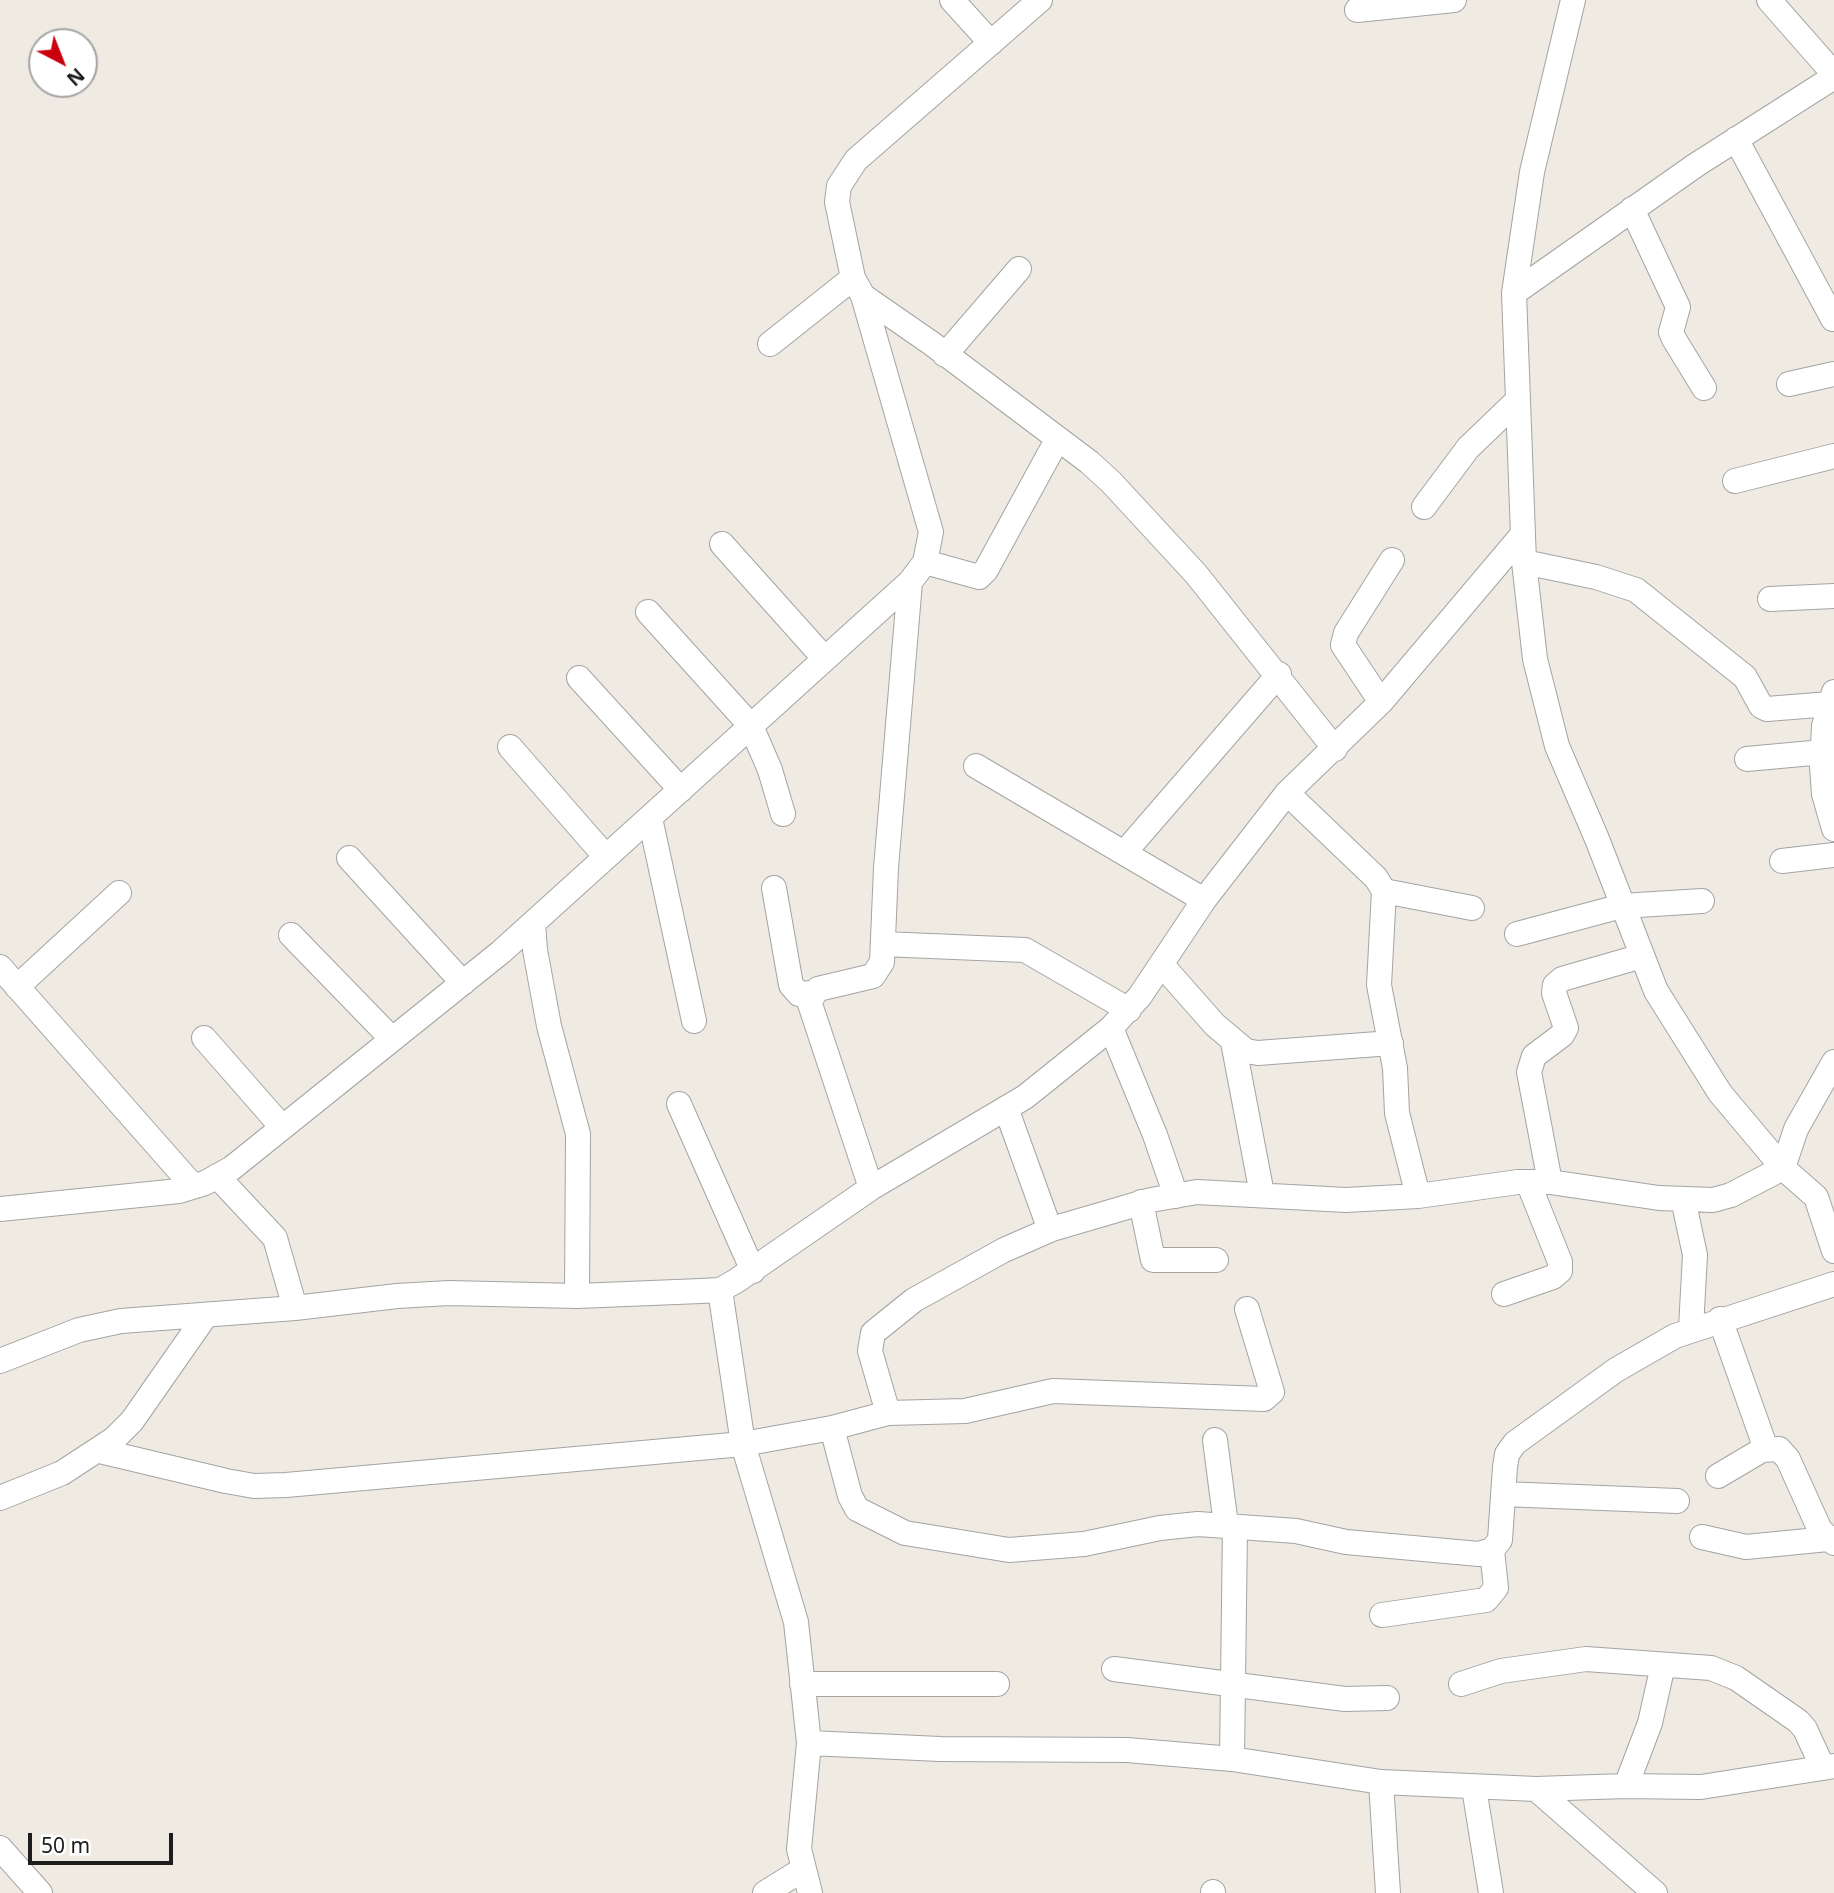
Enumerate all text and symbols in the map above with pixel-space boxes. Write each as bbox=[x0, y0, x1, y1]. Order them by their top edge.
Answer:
north arrow bbox=[28, 28, 98, 98]
text: N bbox=[61, 62, 90, 92]
scale bar bbox=[32, 1820, 177, 1864]
text: 50 m bbox=[41, 1831, 90, 1859]

